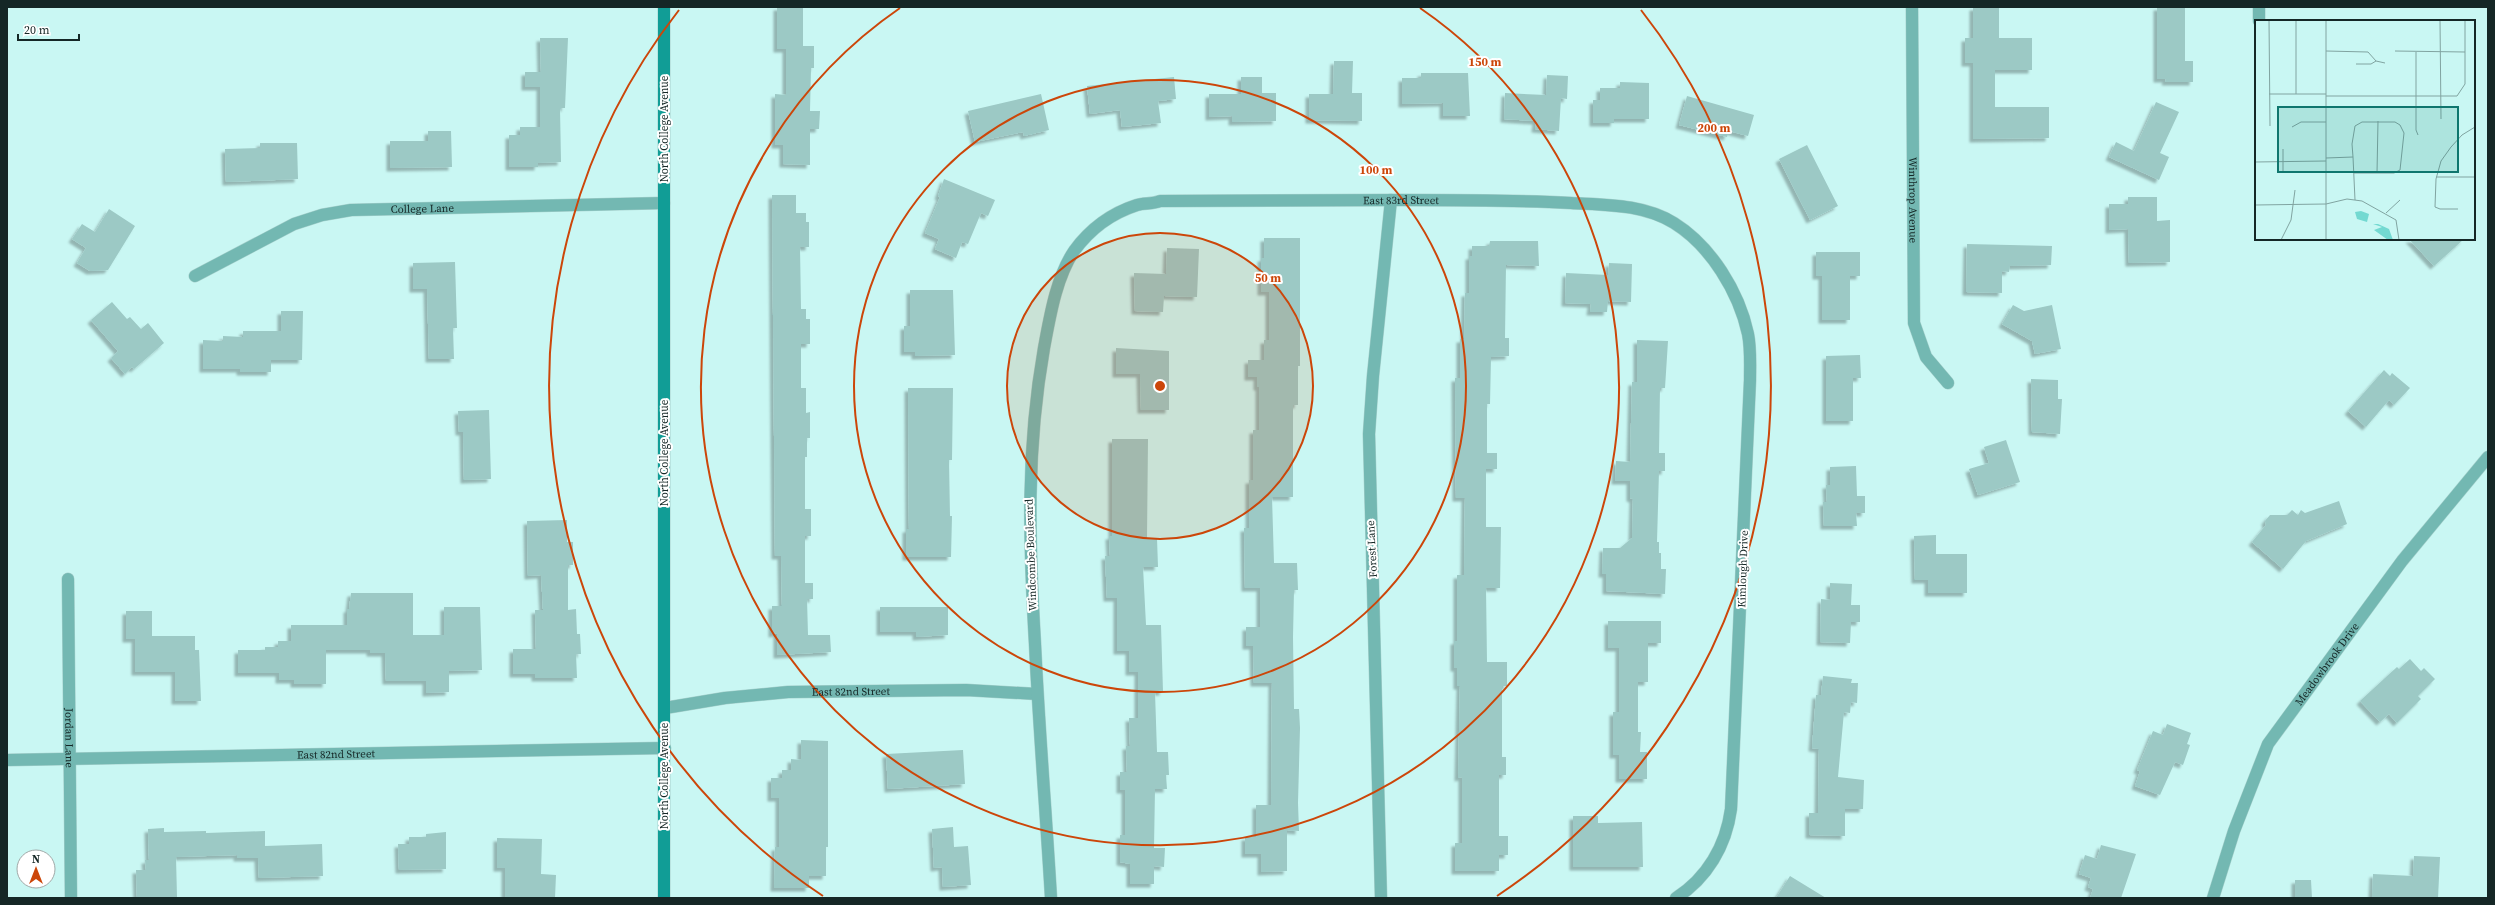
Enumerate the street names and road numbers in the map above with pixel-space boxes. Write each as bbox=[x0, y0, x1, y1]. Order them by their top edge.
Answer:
street label: North College Avenue bbox=[657, 75, 672, 182]
street label: Winthrop Avenue bbox=[1905, 157, 1921, 243]
street label: East 83rd Street bbox=[1363, 192, 1439, 208]
street label: College Lane bbox=[391, 200, 454, 217]
street label: North College Avenue bbox=[657, 399, 672, 506]
street label: Windcombe Boulevard bbox=[1022, 498, 1040, 611]
street label: Forest Lane bbox=[1363, 520, 1381, 578]
street label: Kimlough Drive bbox=[1734, 530, 1752, 608]
street label: Meadowbrook Drive bbox=[2291, 619, 2362, 708]
street label: East 82nd Street bbox=[812, 683, 890, 699]
street label: Jordan Lane bbox=[62, 707, 77, 768]
street label: North College Avenue bbox=[657, 722, 672, 829]
street label: East 82nd Street bbox=[297, 746, 376, 762]

